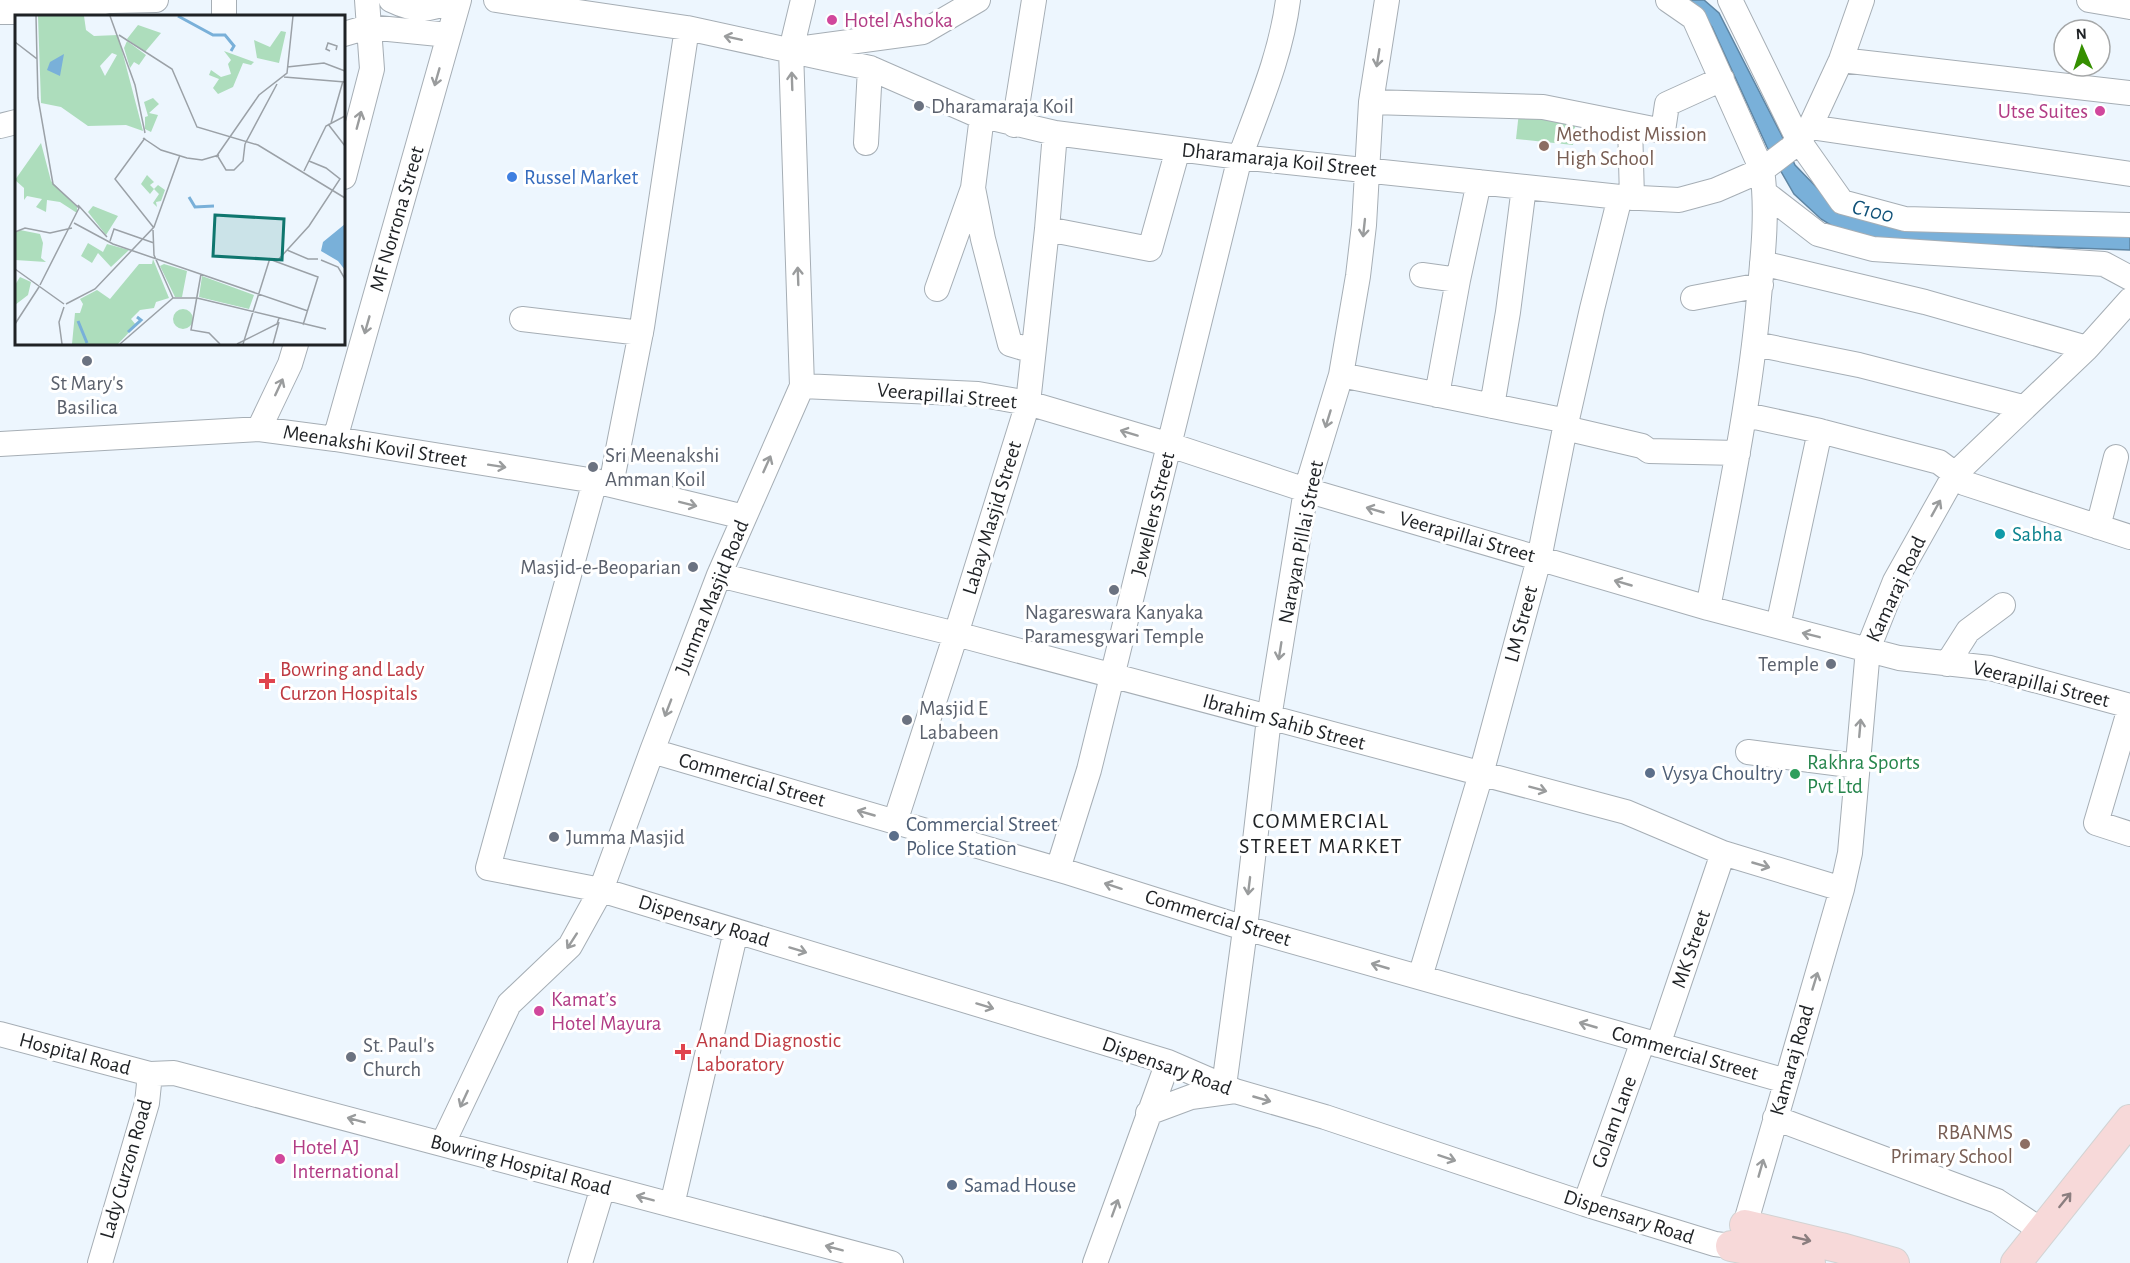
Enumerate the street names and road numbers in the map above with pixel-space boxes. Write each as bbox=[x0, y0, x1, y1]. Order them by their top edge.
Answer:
street label: Dharamaraja Koil Street bbox=[1181, 139, 1378, 181]
street label: MF Norrona Street bbox=[366, 144, 428, 294]
street label: Veerapillai Street bbox=[876, 379, 1018, 413]
street label: Meenakshi Kovil Street bbox=[282, 421, 469, 471]
street label: Labay Masjid Street bbox=[959, 438, 1025, 597]
street label: Jewellers Street bbox=[1127, 450, 1179, 578]
street label: Narayan Pillai Street bbox=[1275, 458, 1327, 625]
street label: Veerapillai Street bbox=[1397, 508, 1538, 567]
street label: Jumma Masjid Road bbox=[672, 517, 752, 677]
street label: Kamaraj Road bbox=[1862, 533, 1930, 645]
street label: LM Street bbox=[1501, 583, 1541, 664]
street label: Veerapillai Street bbox=[1970, 657, 2112, 711]
street label: Ibrahim Sahib Street bbox=[1200, 690, 1368, 754]
street label: Commercial Street bbox=[676, 749, 828, 811]
street label: Commercial Street bbox=[1143, 886, 1294, 950]
street label: Dispensary Road bbox=[636, 891, 772, 951]
street label: MK Street bbox=[1668, 907, 1714, 991]
street label: Kamaraj Road bbox=[1766, 1002, 1818, 1118]
street label: Commercial Street bbox=[1609, 1022, 1761, 1084]
street label: Hospital Road bbox=[17, 1029, 133, 1079]
street label: Dispensary Road bbox=[1099, 1033, 1235, 1099]
street label: Golam Lane bbox=[1588, 1073, 1640, 1171]
street label: Lady Curzon Road bbox=[96, 1097, 156, 1241]
street label: Bowring Hospital Road bbox=[428, 1131, 614, 1199]
street label: Dispensary Road bbox=[1561, 1186, 1697, 1248]

